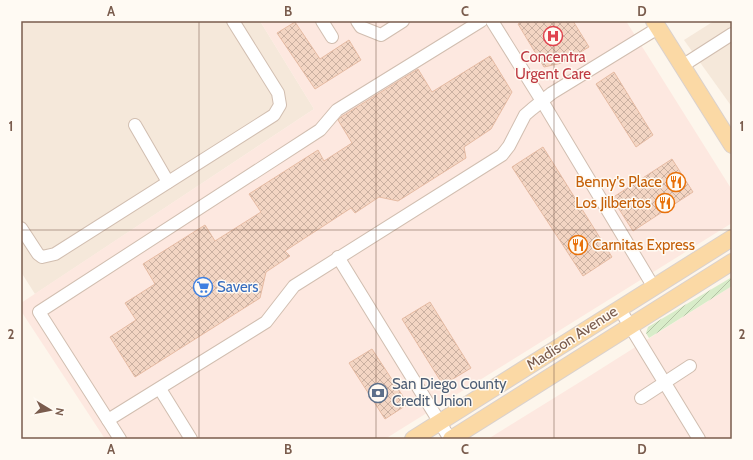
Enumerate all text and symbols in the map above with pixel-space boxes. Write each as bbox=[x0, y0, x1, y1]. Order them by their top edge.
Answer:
text: A bbox=[107, 3, 116, 19]
text: B bbox=[284, 3, 292, 19]
text: C bbox=[461, 3, 469, 19]
text: D bbox=[637, 3, 647, 19]
hospital icon: Concentra Urgent Care bbox=[542, 25, 564, 47]
place label: Concentra Urgent Care bbox=[515, 48, 591, 83]
text: 1 bbox=[9, 118, 13, 134]
text: 1 bbox=[740, 118, 744, 134]
restaurant icon: Benny's Place bbox=[665, 171, 687, 193]
place label: Benny's Place bbox=[576, 173, 662, 191]
restaurant icon: Los Jilbertos bbox=[654, 192, 676, 214]
place label: Los Jilbertos bbox=[575, 194, 651, 212]
restaurant icon: Carnitas Express bbox=[567, 234, 589, 256]
place label: Carnitas Express bbox=[592, 236, 695, 254]
supermarket icon: Savers bbox=[192, 276, 214, 298]
place label: Savers bbox=[217, 278, 259, 296]
street label: Madison Avenue bbox=[523, 302, 621, 374]
text: 2 bbox=[8, 326, 15, 342]
text: 2 bbox=[739, 326, 746, 342]
place label: San Diego County Credit Union bbox=[392, 375, 507, 410]
bank icon: San Diego County Credit Union bbox=[367, 382, 389, 404]
north arrow bbox=[30, 390, 70, 430]
text: N bbox=[52, 407, 67, 417]
text: A bbox=[107, 441, 116, 457]
text: B bbox=[284, 441, 292, 457]
text: C bbox=[461, 441, 469, 457]
text: D bbox=[637, 441, 647, 457]

